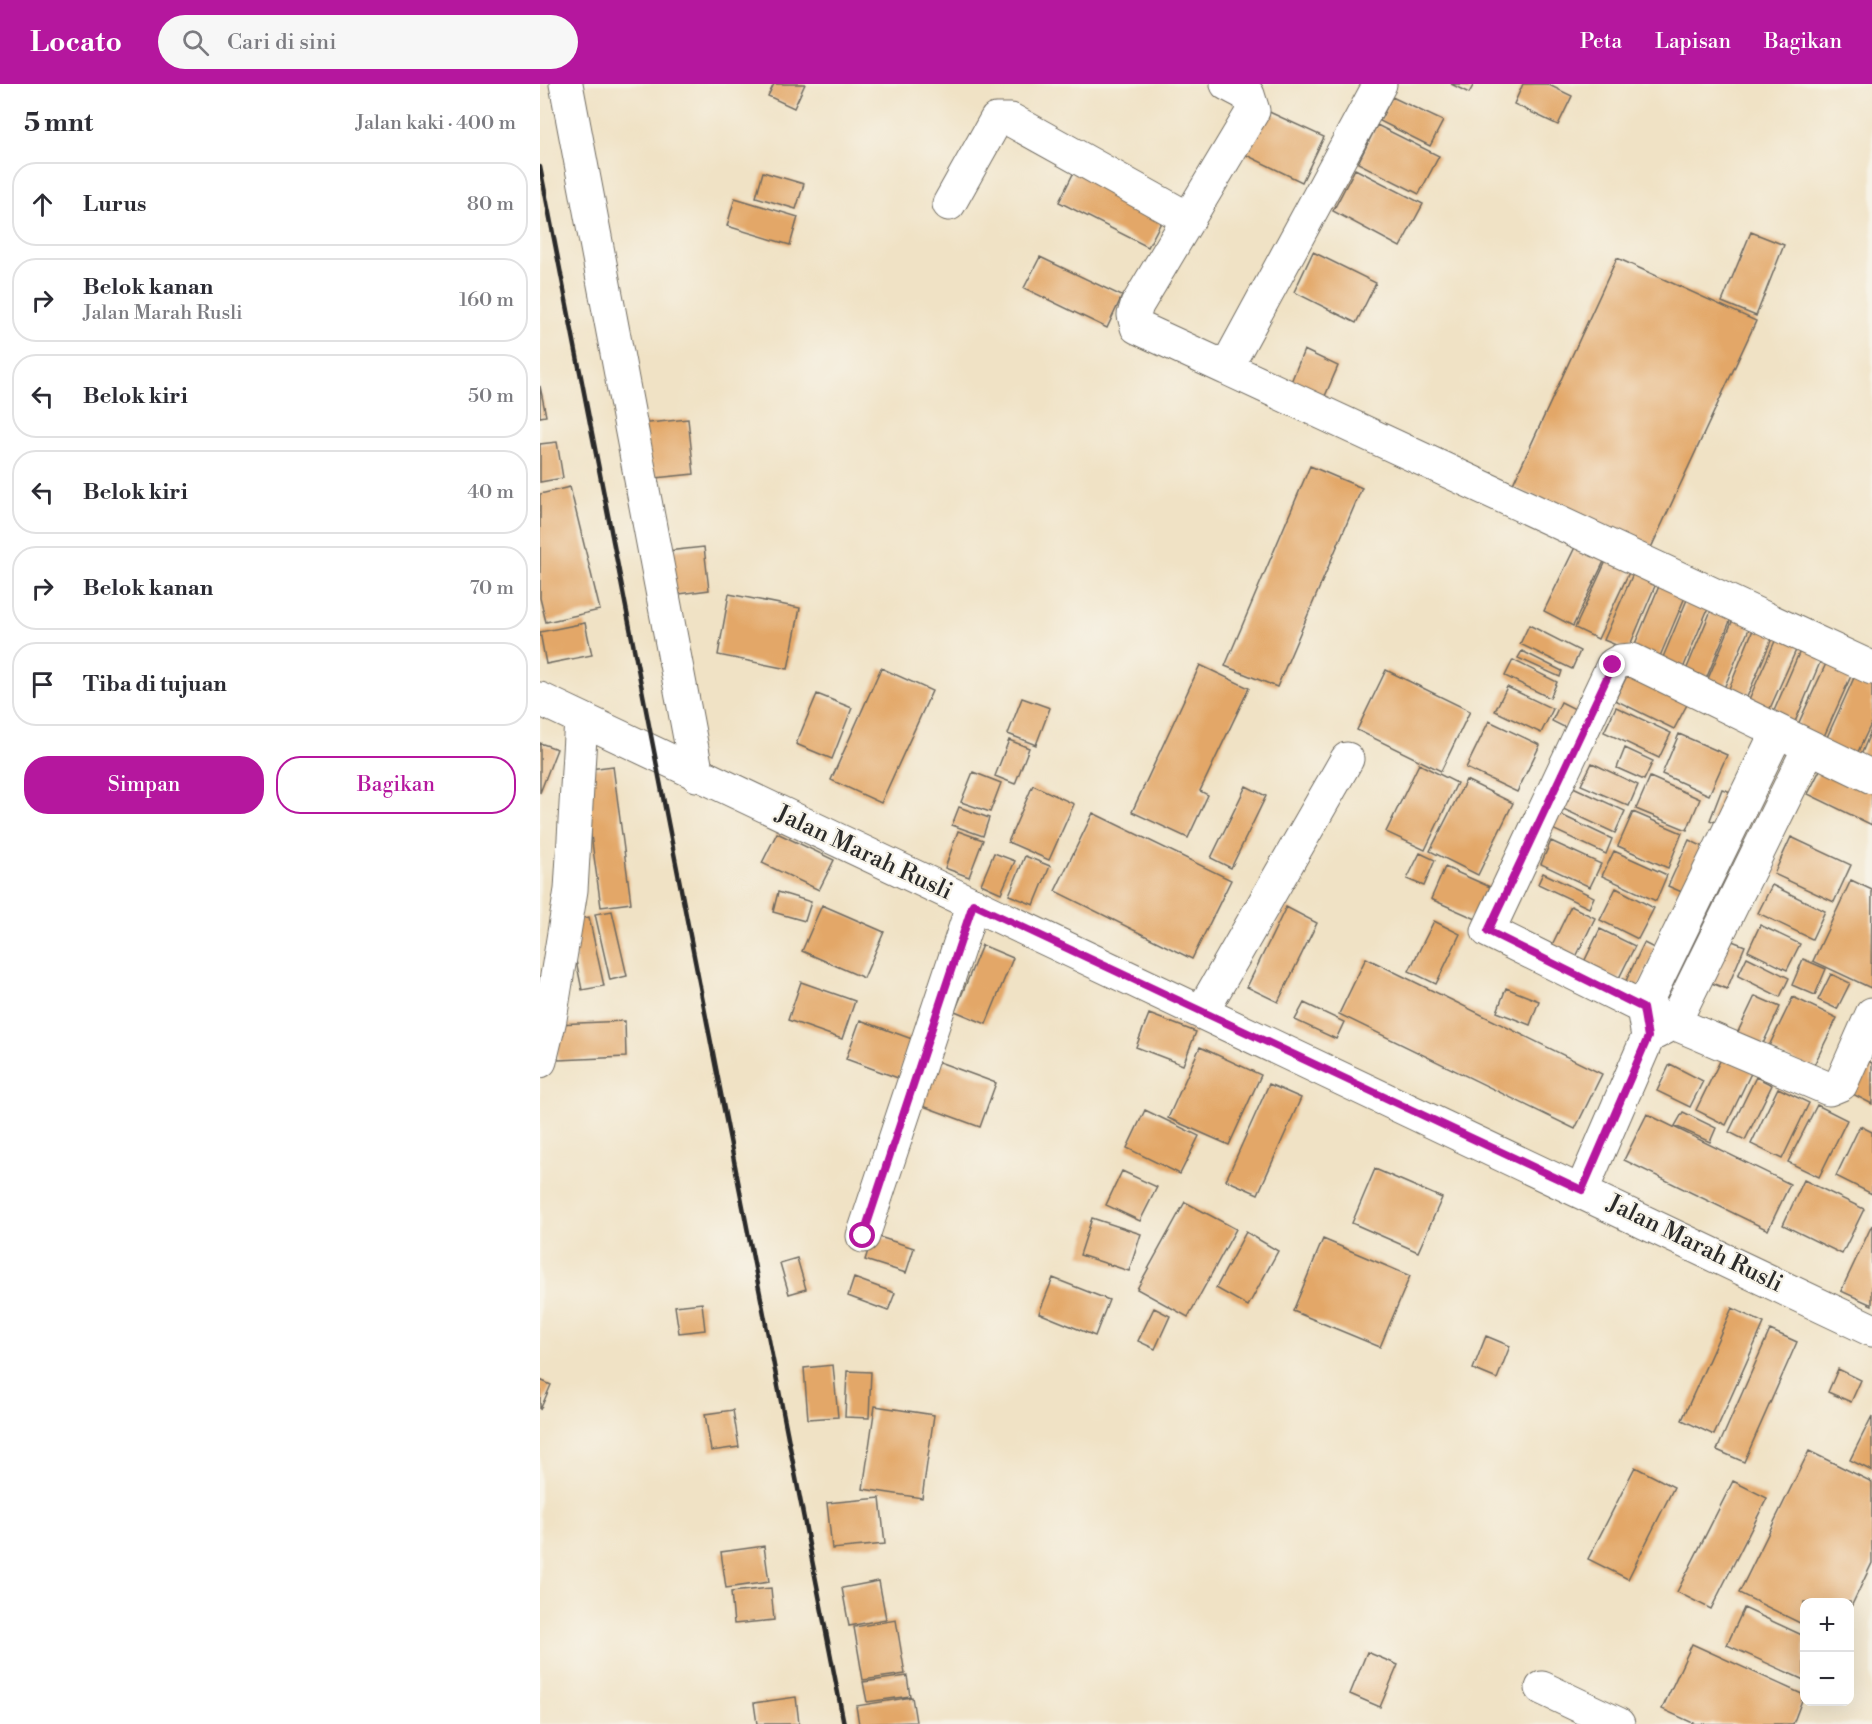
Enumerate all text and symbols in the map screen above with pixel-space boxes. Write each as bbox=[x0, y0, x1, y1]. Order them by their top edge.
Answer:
search box bbox=[158, 15, 578, 69]
text: Locato bbox=[30, 25, 122, 60]
icon: search bbox=[179, 26, 212, 59]
text: Cari di sini bbox=[227, 29, 336, 56]
text: Peta bbox=[1580, 29, 1622, 55]
text: Lapisan bbox=[1655, 29, 1731, 55]
text: Bagikan bbox=[1764, 29, 1842, 55]
text: 5 mnt bbox=[24, 107, 93, 139]
text: Jalan kaki · 400 m bbox=[355, 111, 516, 136]
icon: ahead bbox=[26, 188, 59, 221]
text: Lurus bbox=[83, 191, 146, 218]
text: 80 m bbox=[467, 192, 514, 217]
text: Belok kanan bbox=[83, 274, 213, 301]
icon: right bbox=[26, 284, 59, 317]
text: 160 m bbox=[459, 288, 514, 313]
text: Jalan Marah Rusli bbox=[83, 301, 243, 326]
icon: left bbox=[26, 380, 59, 413]
text: Belok kiri bbox=[83, 383, 188, 410]
text: 50 m bbox=[468, 384, 514, 409]
icon: left bbox=[26, 476, 59, 509]
text: Belok kiri bbox=[83, 479, 188, 506]
text: 40 m bbox=[467, 480, 514, 505]
icon: right bbox=[26, 572, 59, 605]
text: Belok kanan bbox=[83, 575, 213, 602]
text: 70 m bbox=[470, 576, 514, 601]
route end bbox=[1599, 651, 1625, 677]
icon: arrive bbox=[26, 668, 59, 701]
text: Tiba di tujuan bbox=[83, 671, 227, 698]
button: Simpan bbox=[24, 756, 264, 814]
button: Bagikan bbox=[276, 756, 516, 814]
street label: Jalan Marah Rusli bbox=[770, 798, 957, 907]
street label: Jalan Marah Rusli bbox=[1601, 1188, 1788, 1300]
route start bbox=[849, 1222, 875, 1248]
map controls bbox=[1800, 1598, 1854, 1706]
button: + bbox=[1800, 1598, 1854, 1652]
button: − bbox=[1800, 1652, 1854, 1706]

